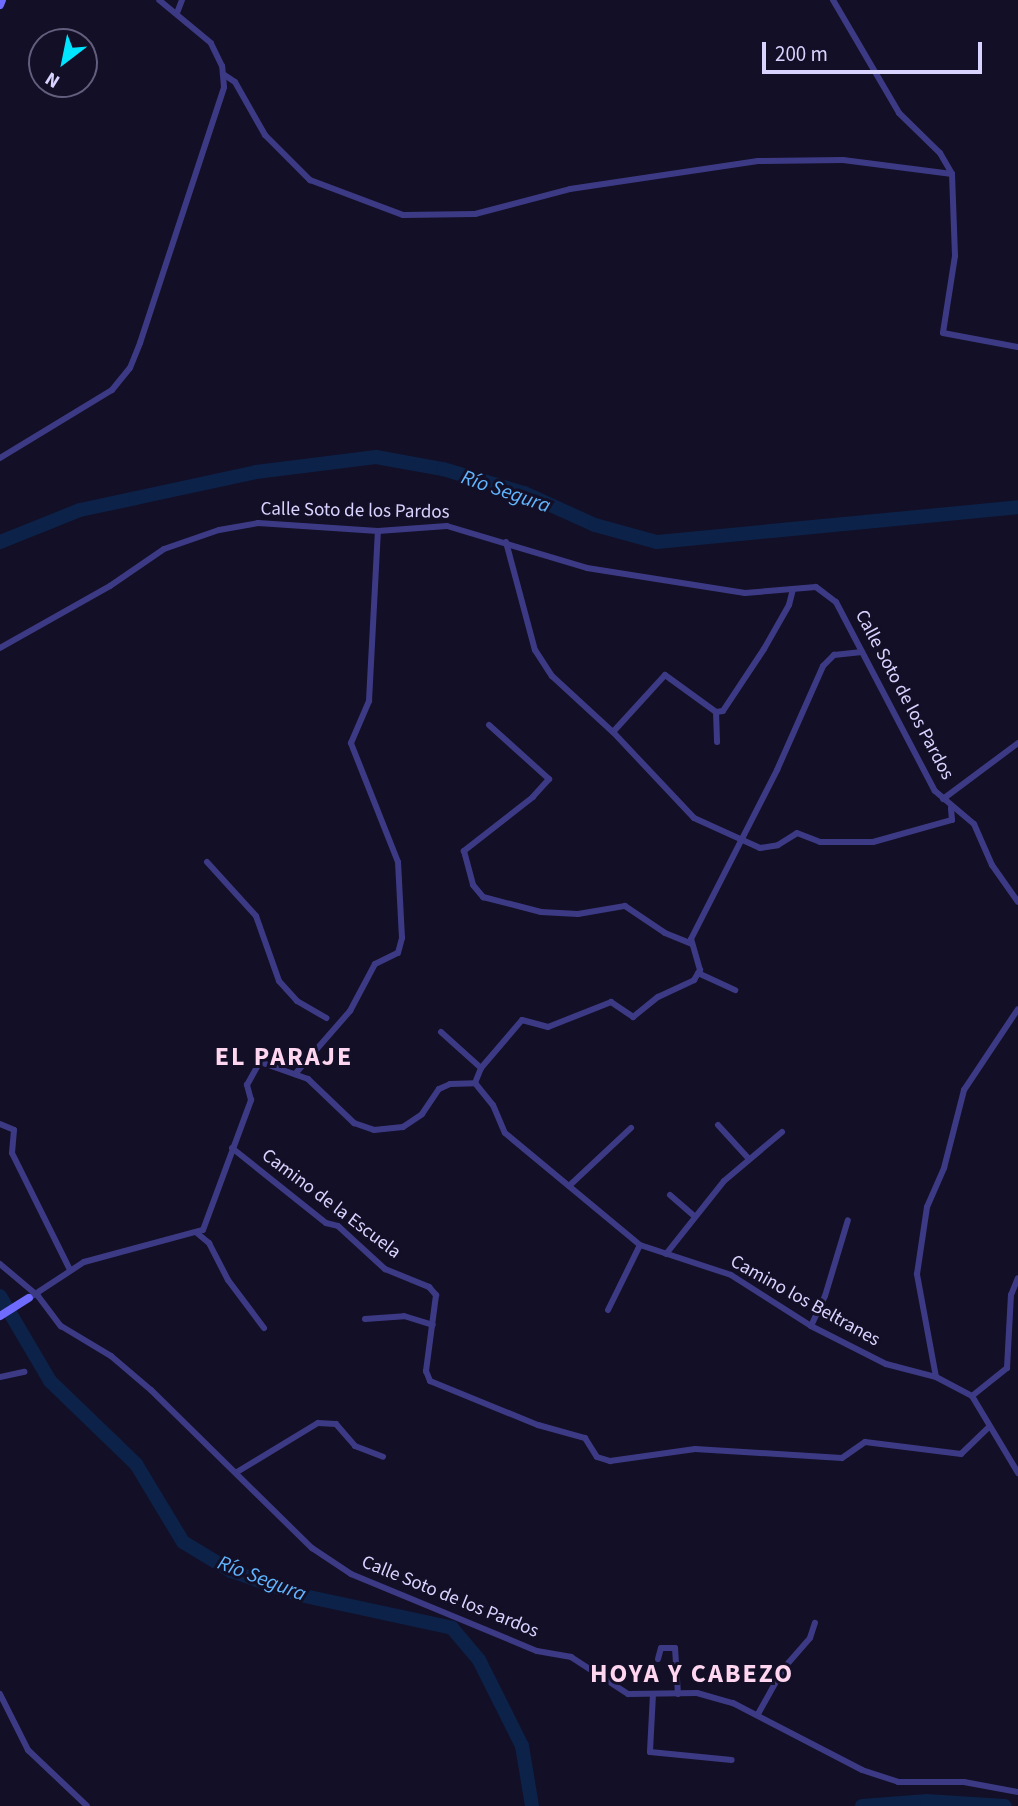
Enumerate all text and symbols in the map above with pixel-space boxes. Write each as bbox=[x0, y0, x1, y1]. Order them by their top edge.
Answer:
north arrow bbox=[28, 28, 98, 98]
scale bar bbox=[766, 28, 986, 72]
text: 200 m bbox=[775, 39, 828, 69]
text: N bbox=[40, 65, 65, 94]
water label: Río Segura bbox=[458, 464, 554, 518]
street label: Calle Soto de los Pardos bbox=[260, 498, 450, 524]
street label: Calle Soto de los Pardos bbox=[850, 606, 958, 784]
district label: EL PARAJE bbox=[216, 1041, 352, 1073]
street label: Camino de la Escuela bbox=[257, 1144, 405, 1264]
street label: Camino los Beltranes bbox=[726, 1250, 884, 1352]
water label: Río Segura bbox=[214, 1550, 310, 1606]
street label: Calle Soto de los Pardos bbox=[358, 1551, 542, 1643]
district label: HOYA Y CABEZO bbox=[592, 1658, 792, 1690]

